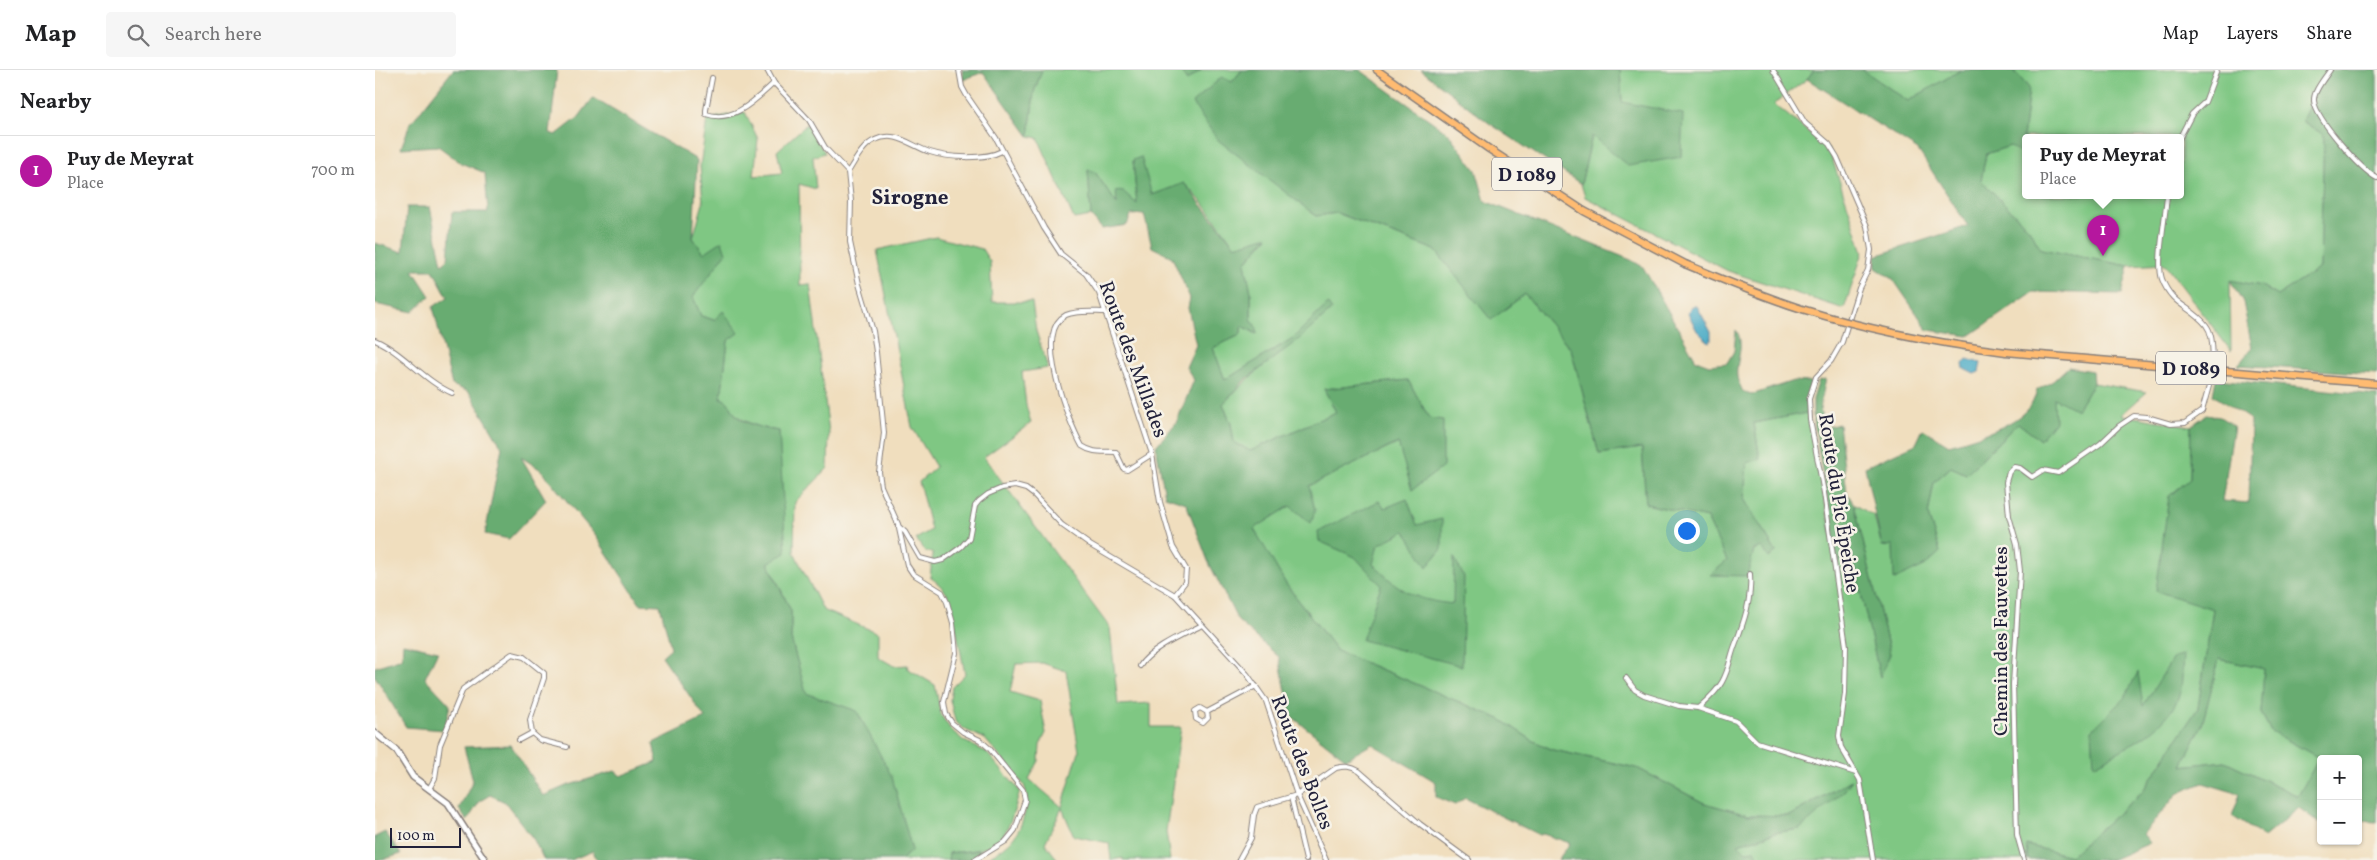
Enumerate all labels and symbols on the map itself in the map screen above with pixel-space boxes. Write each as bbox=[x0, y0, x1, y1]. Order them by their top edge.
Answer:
road number: D 1089 bbox=[1492, 158, 1562, 190]
district label: Sirogne bbox=[872, 184, 948, 213]
pin: 1 bbox=[2087, 215, 2119, 256]
street label: Route des Millades bbox=[1091, 278, 1173, 442]
road number: D 1089 bbox=[2156, 352, 2226, 384]
street label: Route du Pic Épeiche bbox=[1810, 412, 1866, 595]
your location bbox=[1674, 518, 1700, 544]
street label: Chemin des Fauvettes bbox=[1988, 546, 2016, 736]
street label: Route des Bolles bbox=[1263, 692, 1340, 834]
scale bar bbox=[390, 825, 461, 848]

